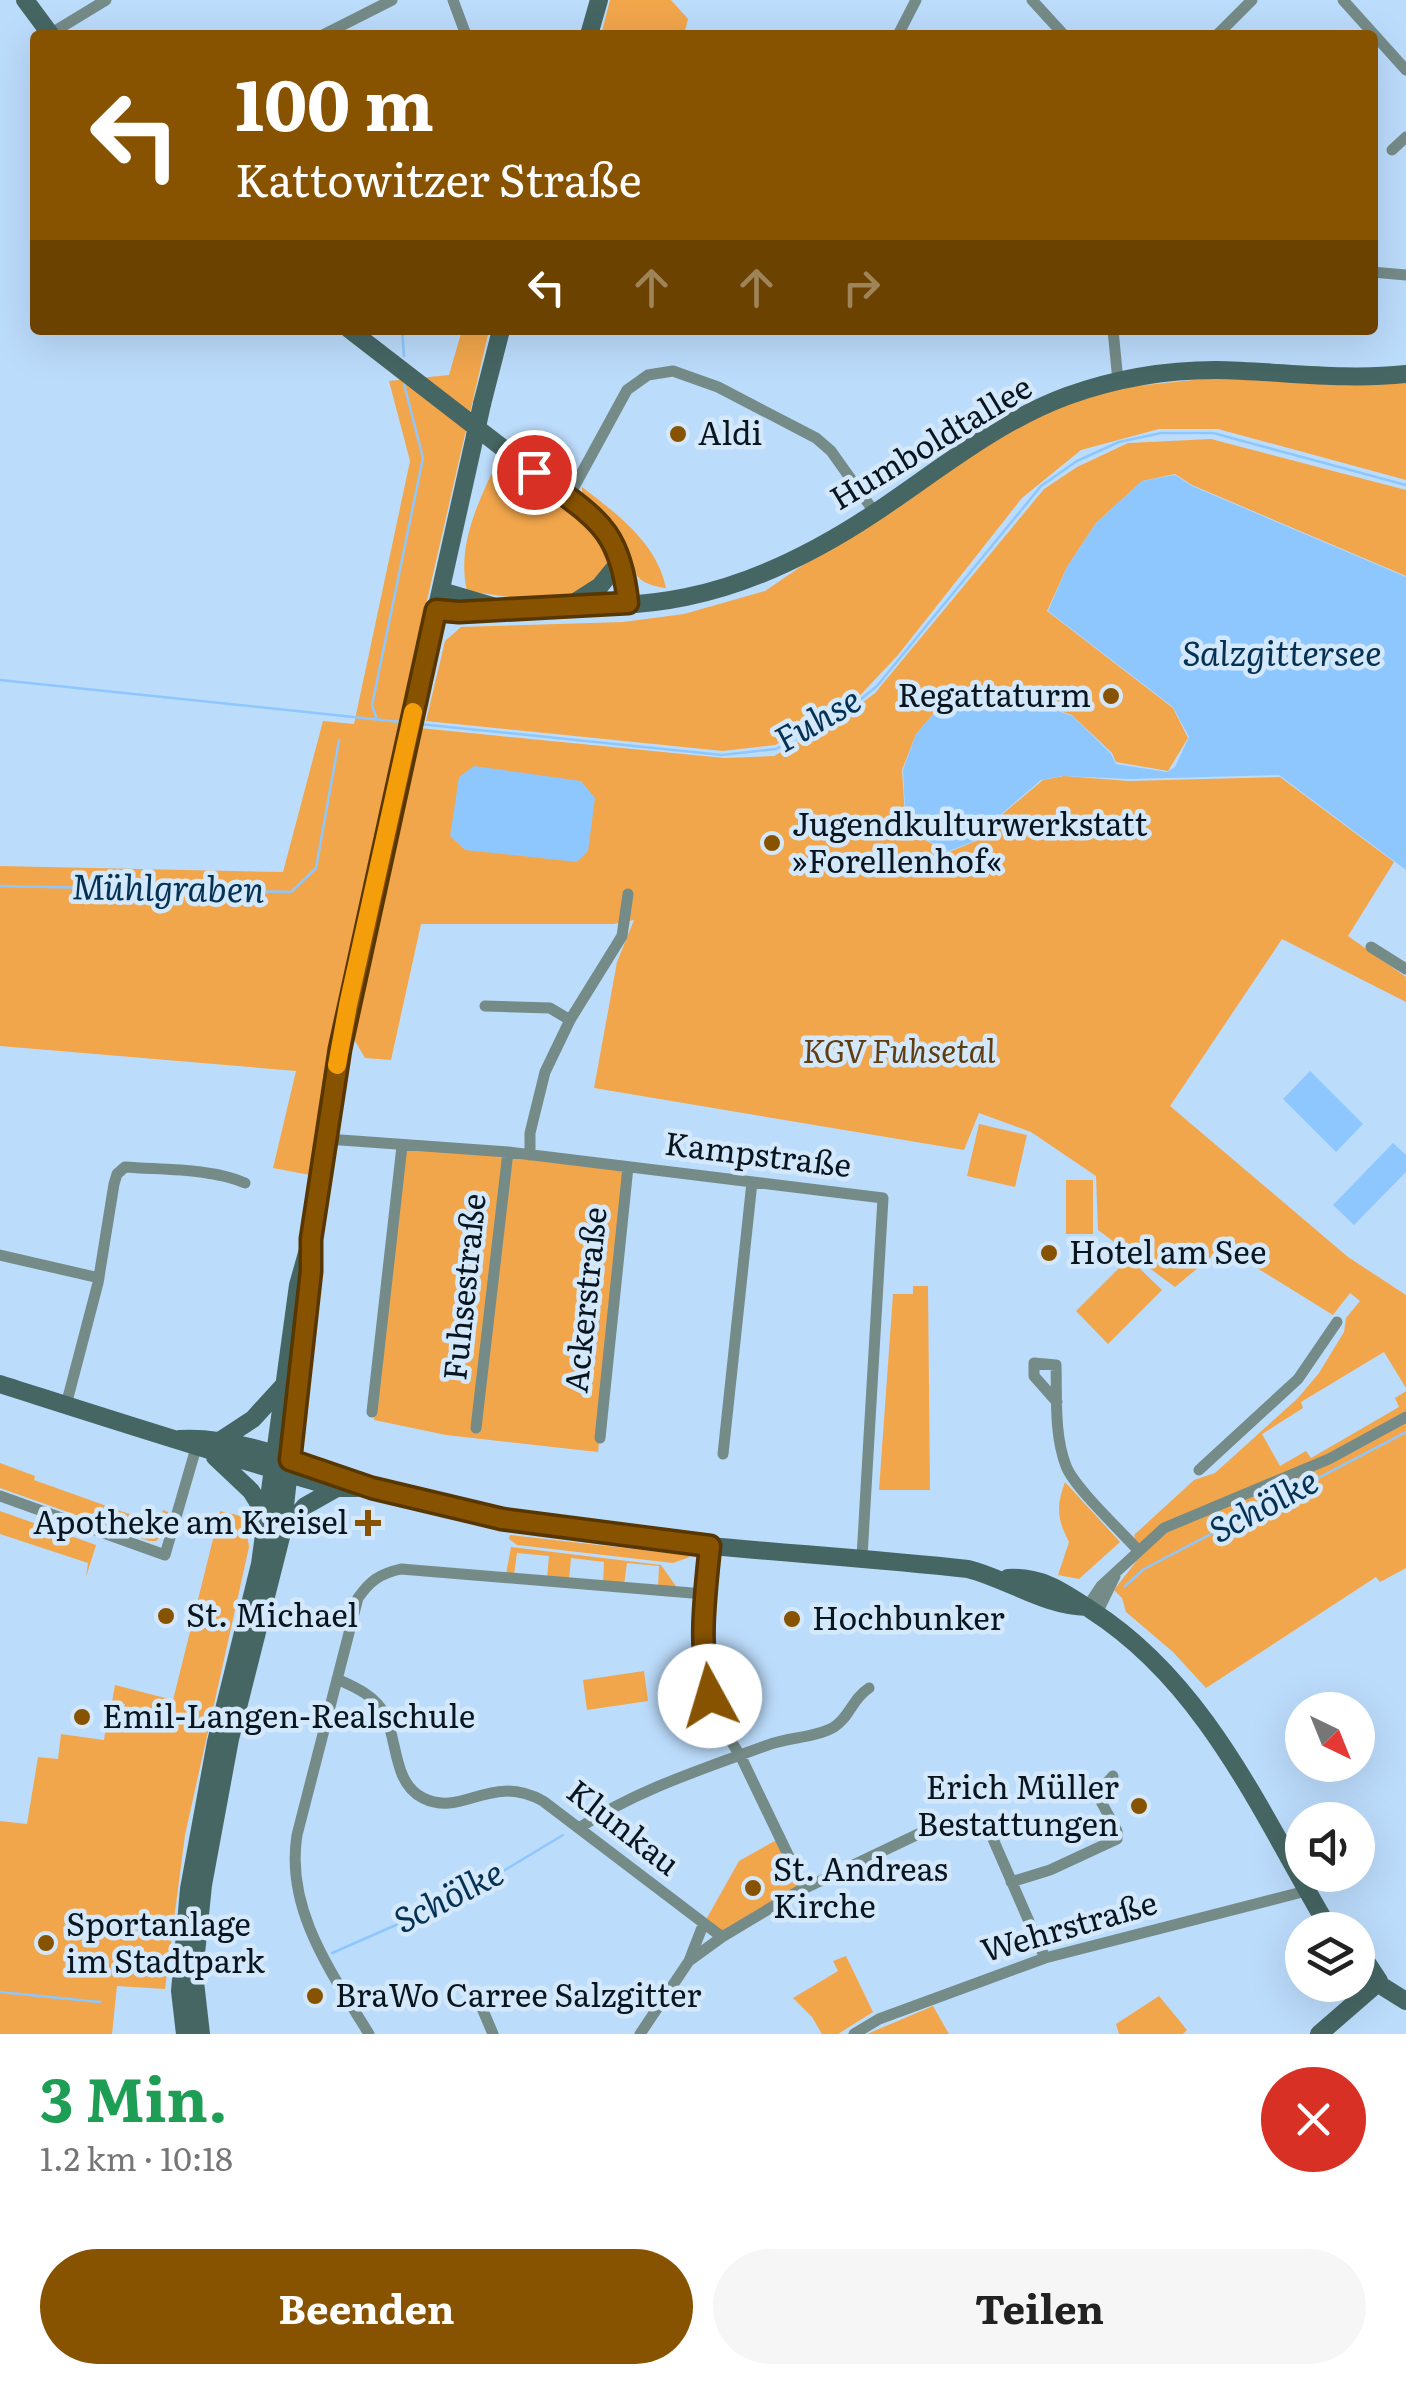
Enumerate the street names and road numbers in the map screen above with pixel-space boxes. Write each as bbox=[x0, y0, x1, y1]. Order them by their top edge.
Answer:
street label: Humboldtallee bbox=[819, 361, 1040, 520]
street label: Kampstraße bbox=[662, 1117, 854, 1187]
street label: Fuhsestraße bbox=[428, 1191, 496, 1383]
street label: Ackerstraße bbox=[549, 1204, 617, 1395]
street label: Klunkau bbox=[558, 1766, 692, 1885]
street label: Wehrstraße bbox=[974, 1876, 1162, 1972]

